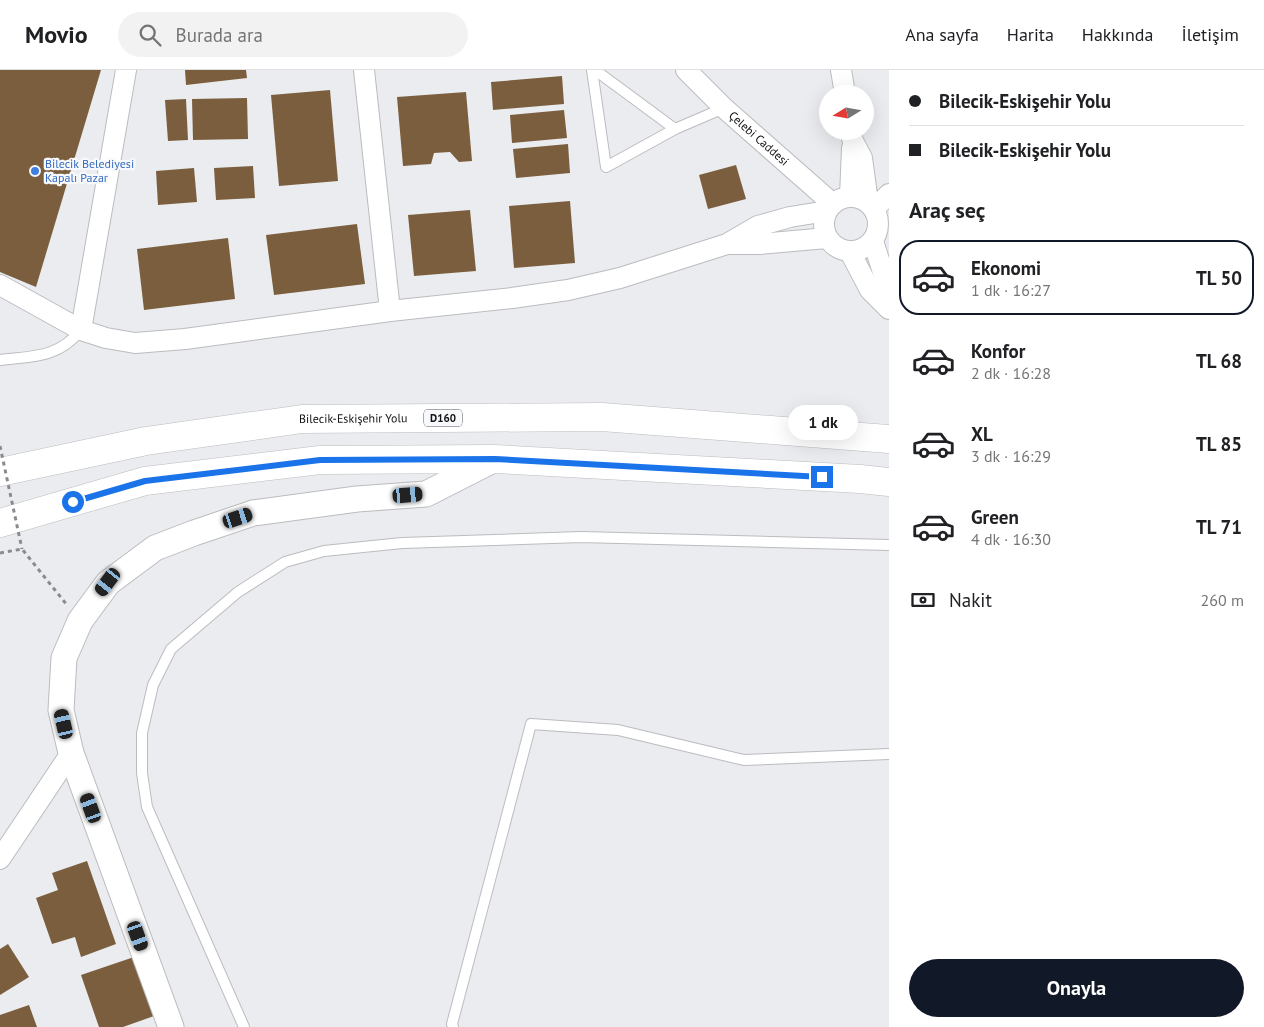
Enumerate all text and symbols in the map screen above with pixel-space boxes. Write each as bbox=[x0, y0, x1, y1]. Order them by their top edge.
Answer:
search box bbox=[118, 12, 468, 57]
text: Movio bbox=[25, 19, 88, 50]
icon: search bbox=[136, 21, 164, 49]
text: Burada ara bbox=[176, 23, 263, 47]
text: Ana sayfa bbox=[905, 23, 979, 46]
text: Harita bbox=[1007, 23, 1054, 46]
text: Hakkında bbox=[1082, 23, 1153, 46]
text: İletişim bbox=[1181, 23, 1239, 46]
north arrow bbox=[819, 85, 874, 140]
map controls bbox=[819, 85, 874, 140]
text: Bilecik-Eskişehir Yolu bbox=[939, 89, 1111, 113]
street label: Çelebi Caddesi bbox=[726, 108, 792, 169]
text: Bilecik-Eskişehir Yolu bbox=[939, 138, 1111, 162]
place label: Bilecik Belediyesi Kapalı Pazar bbox=[45, 156, 134, 185]
marker: Bilecik Belediyesi Kapalı Pazar bbox=[29, 165, 41, 177]
text: Araç seç bbox=[909, 196, 985, 224]
icon: car bbox=[911, 255, 956, 300]
text: Ekonomi bbox=[971, 256, 1041, 280]
text: TL 50 bbox=[1196, 266, 1242, 290]
text: 1 dk · 16:27 bbox=[971, 280, 1051, 300]
icon: car bbox=[911, 338, 956, 383]
text: Konfor bbox=[971, 339, 1025, 363]
text: TL 68 bbox=[1196, 349, 1242, 373]
text: 2 dk · 16:28 bbox=[971, 363, 1051, 383]
callout: 1 dk bbox=[787, 404, 857, 440]
road number: D160 bbox=[424, 409, 462, 426]
street label: Bilecik-Eskişehir Yolu bbox=[299, 410, 407, 426]
text: 1 dk bbox=[808, 412, 838, 432]
icon: car bbox=[911, 421, 956, 466]
text: XL bbox=[971, 422, 993, 446]
text: TL 85 bbox=[1196, 432, 1242, 456]
text: 3 dk · 16:29 bbox=[971, 446, 1051, 466]
route end bbox=[811, 466, 833, 488]
car bbox=[392, 486, 423, 504]
route start bbox=[62, 491, 84, 513]
icon: car bbox=[911, 504, 956, 549]
text: Green bbox=[971, 505, 1019, 529]
car bbox=[221, 506, 254, 530]
text: TL 71 bbox=[1196, 515, 1242, 539]
text: 4 dk · 16:30 bbox=[971, 529, 1051, 549]
car bbox=[92, 566, 123, 598]
icon: cash bbox=[909, 586, 937, 614]
text: Nakit bbox=[949, 588, 992, 612]
text: 260 m bbox=[1201, 590, 1244, 610]
car bbox=[53, 708, 74, 740]
car bbox=[78, 791, 103, 825]
car bbox=[125, 919, 150, 953]
button: Onayla bbox=[909, 959, 1244, 1017]

